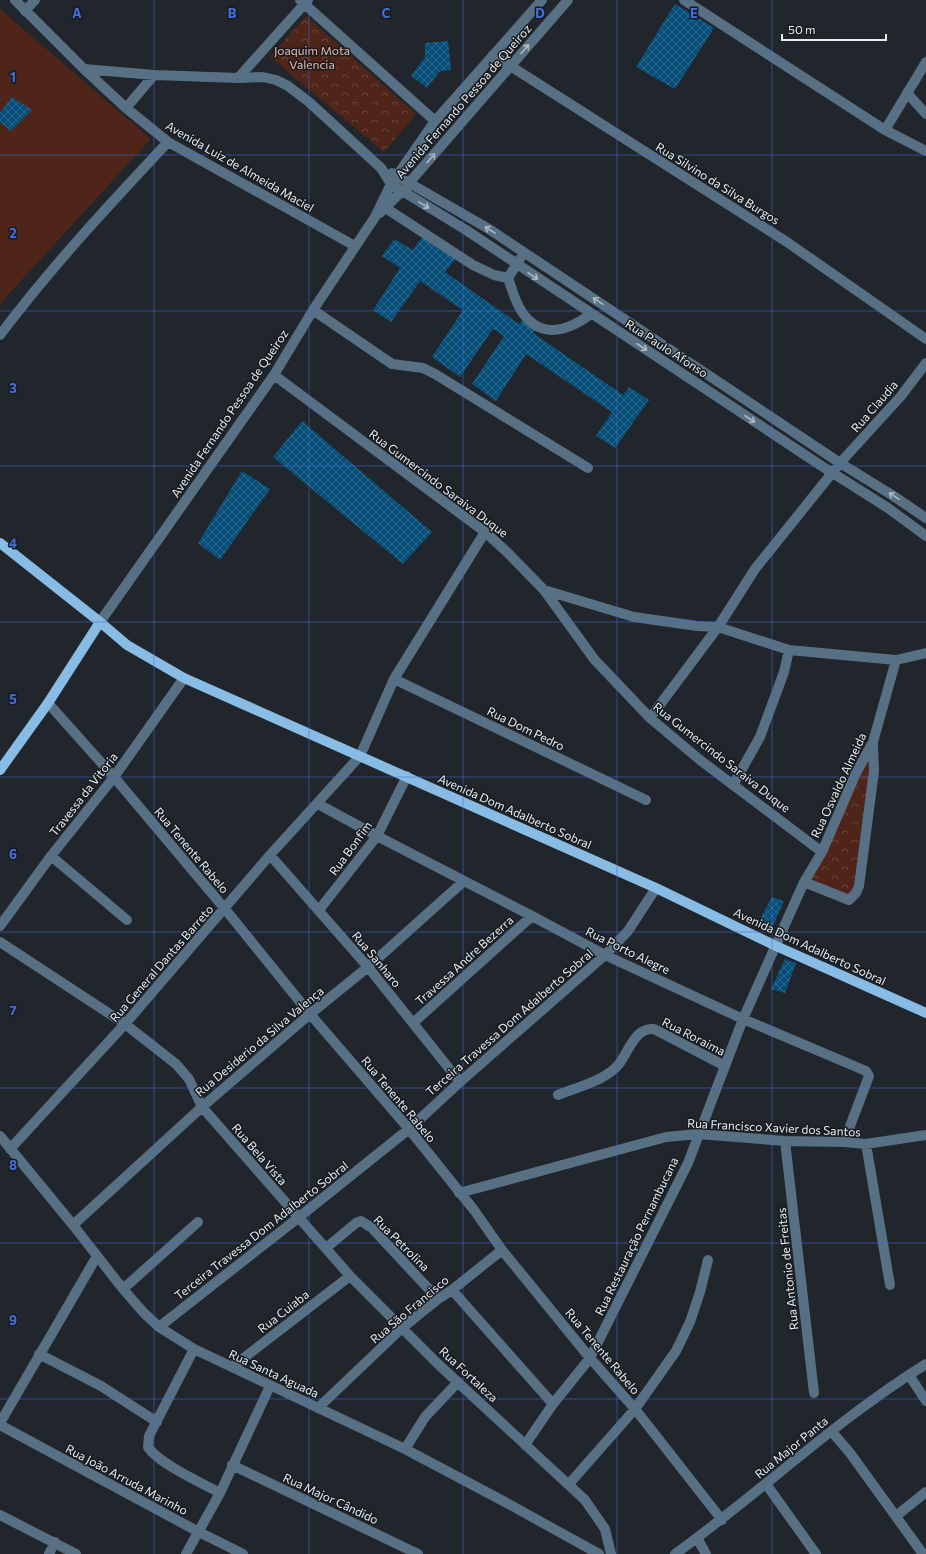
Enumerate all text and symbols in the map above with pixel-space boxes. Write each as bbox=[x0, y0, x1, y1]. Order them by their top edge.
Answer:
text: A bbox=[72, 5, 82, 21]
text: B bbox=[228, 5, 237, 21]
text: C bbox=[382, 5, 391, 21]
text: D bbox=[535, 5, 545, 21]
text: E bbox=[690, 5, 698, 21]
scale bar bbox=[782, 16, 886, 42]
street label: Avenida Fernando Pessoa de Queiroz bbox=[392, 21, 534, 181]
text: 50 m bbox=[788, 22, 816, 36]
park label: Joaquim Mota Valencia bbox=[274, 43, 350, 71]
one-way arrow bbox=[521, 44, 530, 54]
text: 1 bbox=[10, 69, 16, 85]
street label: Avenida Luiz de Almeida Maciel bbox=[163, 118, 317, 214]
street label: Rua Silvino da Silva Burgos bbox=[653, 139, 783, 227]
one-way arrow bbox=[426, 152, 435, 163]
one-way arrow bbox=[418, 201, 430, 209]
text: 2 bbox=[9, 225, 17, 241]
one-way arrow bbox=[485, 226, 496, 234]
one-way arrow bbox=[527, 272, 538, 280]
one-way arrow bbox=[593, 297, 604, 306]
street label: Rua Paulo Afonso bbox=[623, 316, 711, 380]
street label: Avenida Fernando Pessoa de Queiroz bbox=[167, 326, 291, 499]
one-way arrow bbox=[636, 343, 647, 351]
street label: Rua Claudia bbox=[848, 377, 900, 435]
text: 3 bbox=[9, 380, 17, 396]
one-way arrow bbox=[745, 414, 756, 423]
street label: Rua Gumercindo Saraiva Duque bbox=[367, 426, 511, 540]
one-way arrow bbox=[889, 492, 900, 500]
text: 4 bbox=[9, 535, 17, 551]
text: 5 bbox=[9, 691, 17, 707]
street label: Rua Gumercindo Saraiva Duque bbox=[651, 699, 793, 815]
street label: Rua Dom Pedro bbox=[485, 703, 567, 753]
street label: Rua Osvaldo Almeida bbox=[807, 730, 869, 840]
street label: Travessa da Vitoria bbox=[46, 749, 120, 839]
street label: Avenida Dom Adalberto Sobral bbox=[436, 771, 594, 851]
street label: Rua Tenente Rabelo bbox=[152, 804, 232, 896]
street label: Rua Bonfim bbox=[326, 818, 374, 878]
text: 6 bbox=[9, 846, 17, 862]
street label: Rua General Dantas Barreto bbox=[106, 902, 216, 1024]
street label: Avenida Dom Adalberto Sobral bbox=[732, 904, 888, 988]
street label: Travessa Andre Bezerra bbox=[412, 912, 516, 1008]
street label: Rua Porto Alegre bbox=[584, 924, 672, 976]
street label: Rua Sanharo bbox=[350, 928, 404, 990]
street label: Terceira Travessa Dom Adalberto Sobral bbox=[423, 946, 595, 1098]
street label: Rua Desiderio da Silva Valença bbox=[192, 983, 326, 1099]
text: 7 bbox=[9, 1002, 17, 1018]
street label: Rua Roraima bbox=[660, 1014, 728, 1058]
street label: Rua Tenente Rabelo bbox=[359, 1053, 439, 1145]
street label: Rua Francisco Xavier dos Santos bbox=[687, 1115, 861, 1139]
street label: Rua Bela Vista bbox=[229, 1120, 291, 1188]
street label: Rua Restauração Pernambucana bbox=[591, 1155, 681, 1317]
text: 8 bbox=[9, 1157, 17, 1173]
street label: Terceira Travessa Dom Adalberto Sobral bbox=[171, 1158, 351, 1302]
street label: Rua Antonio de Freitas bbox=[774, 1207, 800, 1331]
street label: Rua Petrolina bbox=[371, 1212, 433, 1274]
street label: Rua São Francisco bbox=[367, 1272, 451, 1346]
street label: Rua Cuiaba bbox=[255, 1287, 311, 1335]
street label: Rua Tenente Rabelo bbox=[563, 1305, 643, 1397]
text: 9 bbox=[9, 1312, 17, 1328]
street label: Rua Fortaleza bbox=[437, 1343, 501, 1405]
street label: Rua Santa Aguada bbox=[227, 1346, 321, 1400]
street label: Rua Major Panta bbox=[752, 1413, 830, 1481]
street label: Rua João Arruda Marinho bbox=[63, 1441, 190, 1518]
street label: Rua Major Cândido bbox=[281, 1470, 381, 1526]

